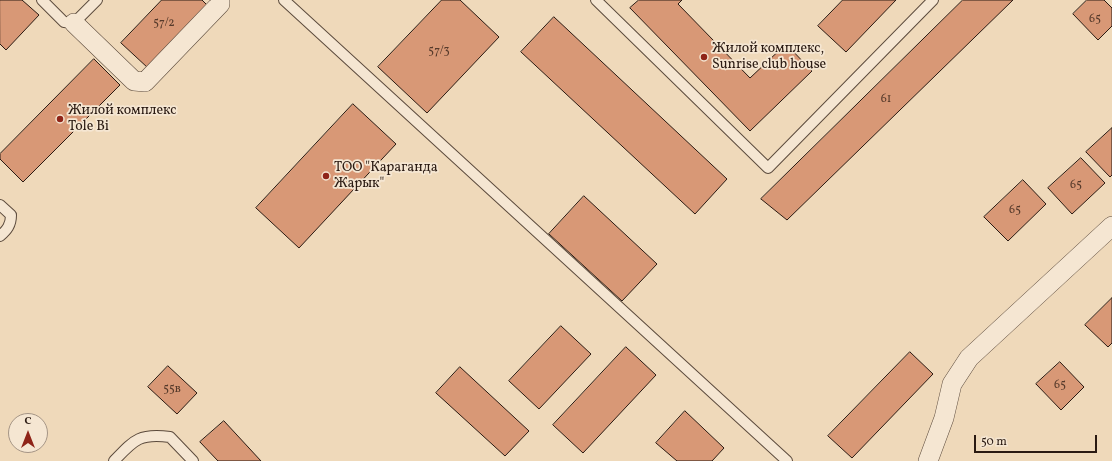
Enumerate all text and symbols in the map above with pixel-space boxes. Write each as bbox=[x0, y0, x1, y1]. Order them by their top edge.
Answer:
house number: 65 bbox=[1089, 13, 1101, 27]
house number: 57/2 bbox=[153, 17, 175, 31]
place label: Жилой комплекс, Sunrise club house bbox=[712, 41, 826, 74]
house number: 57/3 bbox=[428, 45, 450, 59]
marker: Жилой комплекс, Sunrise club house bbox=[699, 52, 709, 62]
house number: 61 bbox=[881, 93, 891, 107]
place label: Жилой комплекс Tole Bi bbox=[68, 103, 177, 136]
marker: Жилой комплекс Tole Bi bbox=[55, 114, 65, 124]
place label: ТОО "Караганда Жарык" bbox=[334, 160, 438, 192]
marker: ТОО "Караганда Жарык" bbox=[321, 171, 331, 181]
house number: 65 bbox=[1070, 179, 1082, 193]
house number: 65 bbox=[1009, 204, 1021, 218]
house number: 65 bbox=[1054, 379, 1066, 393]
house number: 55в bbox=[163, 383, 181, 397]
north arrow bbox=[8, 413, 48, 453]
text: С bbox=[24, 414, 32, 429]
scale bar bbox=[976, 427, 1099, 453]
text: 50 m bbox=[981, 434, 1007, 450]

